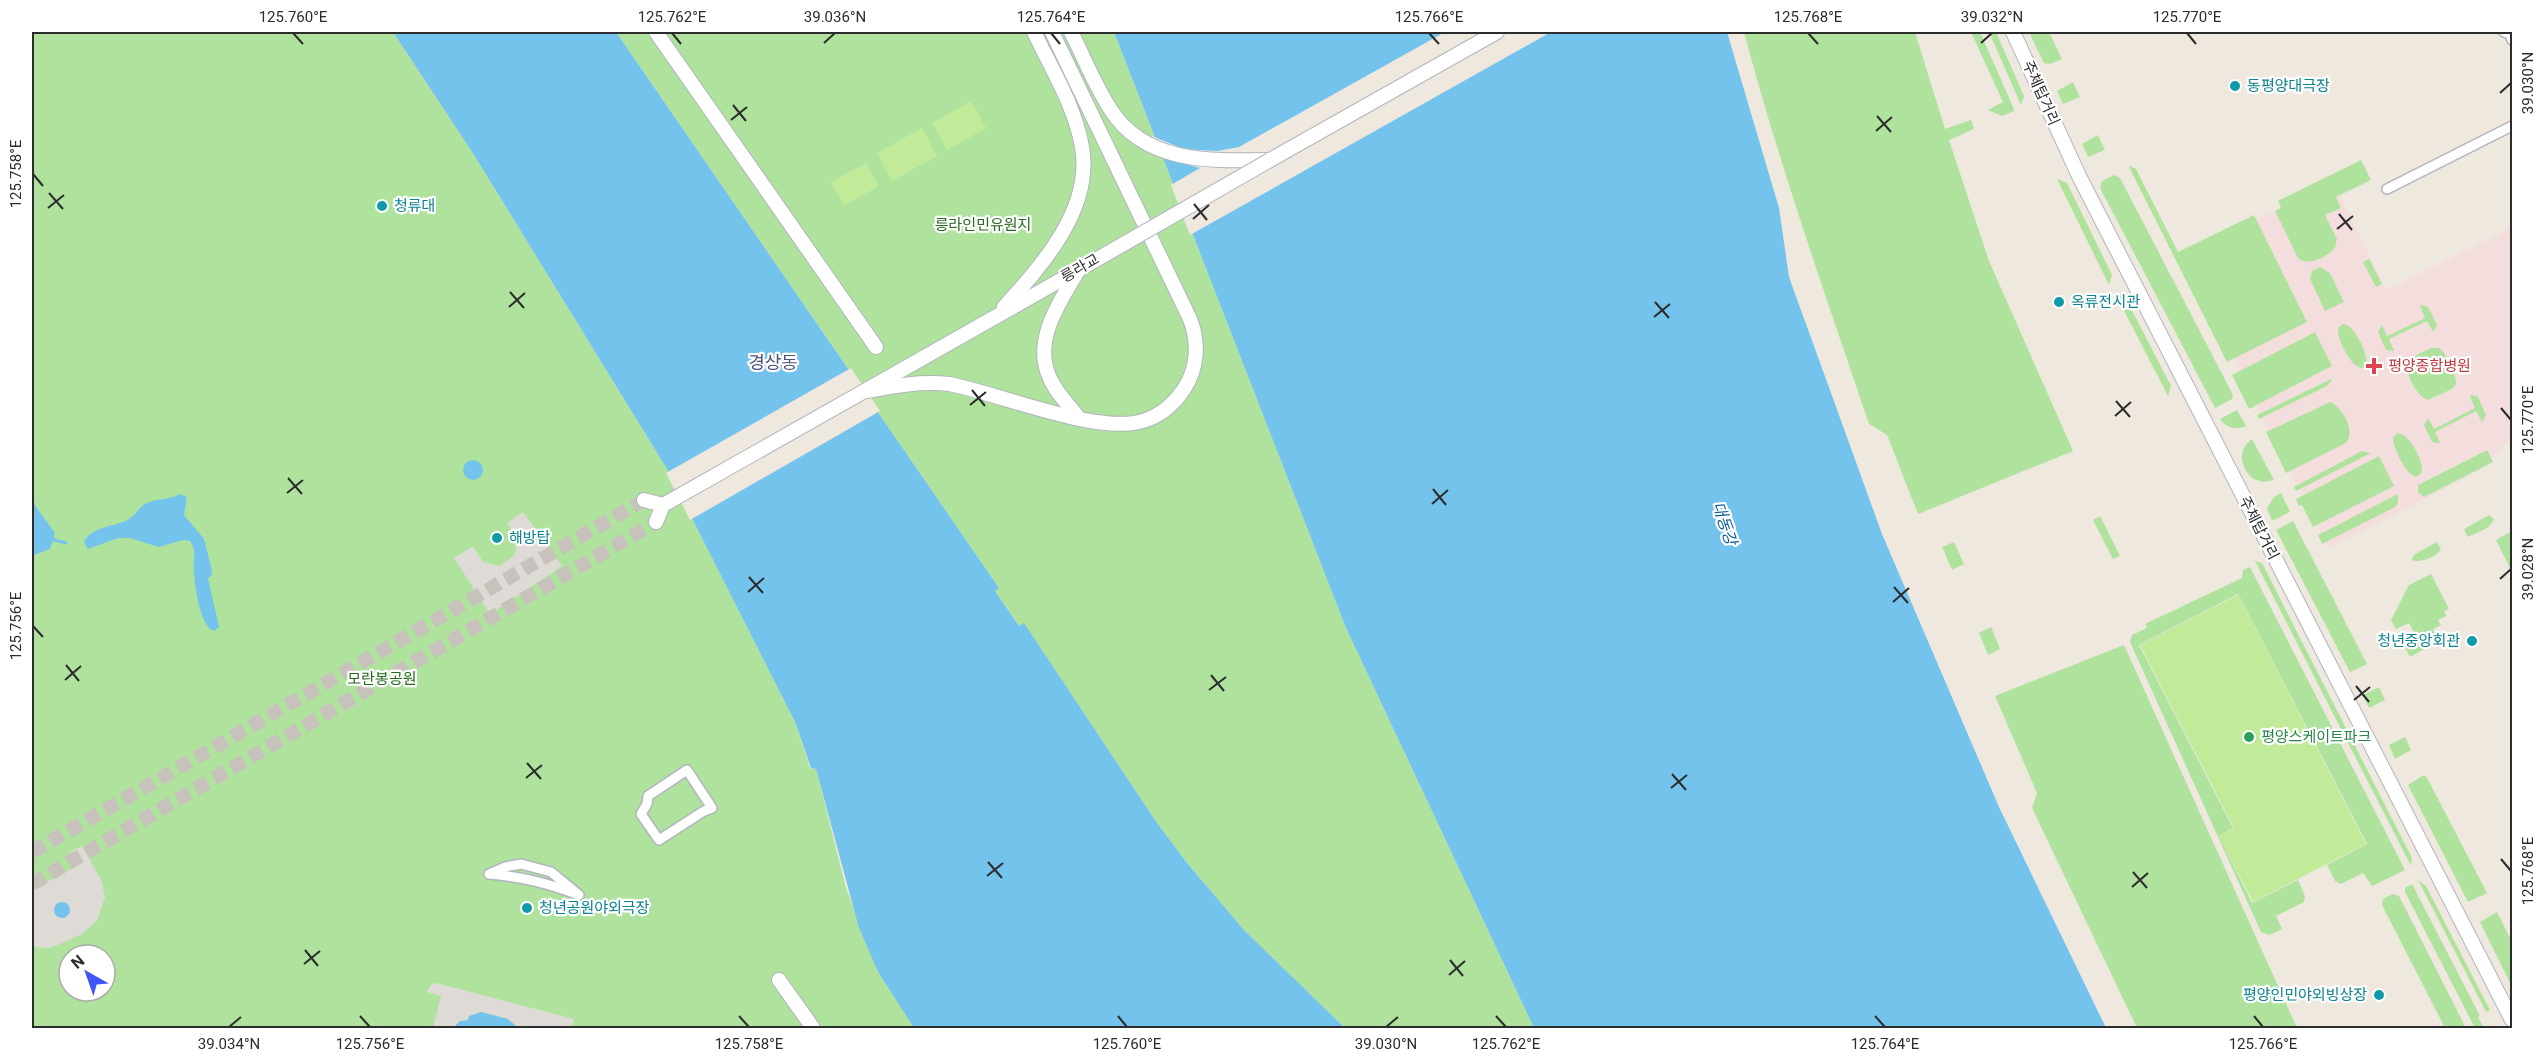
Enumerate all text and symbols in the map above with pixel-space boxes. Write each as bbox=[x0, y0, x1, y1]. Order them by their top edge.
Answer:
text: 125.760°E bbox=[259, 8, 328, 26]
text: 125.762°E bbox=[638, 8, 707, 26]
text: 39.036°N bbox=[804, 8, 866, 26]
text: 125.764°E bbox=[1017, 8, 1086, 26]
text: 125.766°E bbox=[1395, 8, 1464, 26]
text: 125.768°E bbox=[1774, 8, 1843, 26]
text: 39.032°N bbox=[1961, 8, 2023, 26]
text: 125.770°E bbox=[2153, 8, 2222, 26]
text: 39.030°N bbox=[2519, 52, 2537, 114]
street label: 주체탑거리 bbox=[2019, 58, 2063, 128]
place label: 동평양대극장 bbox=[2247, 77, 2330, 95]
marker: 동평양대극장 bbox=[2228, 79, 2242, 93]
text: 125.758°E bbox=[7, 139, 25, 208]
place label: 청류대 bbox=[394, 197, 435, 215]
marker: 청류대 bbox=[375, 199, 389, 213]
park label: 릉라인민유원지 bbox=[935, 216, 1031, 234]
street label: 릉라교 bbox=[1058, 250, 1102, 286]
place label: 옥류전시관 bbox=[2071, 293, 2140, 311]
marker: 옥류전시관 bbox=[2052, 295, 2066, 309]
district label: 경상동 bbox=[748, 352, 798, 373]
marker: 평양종합병원 bbox=[2365, 357, 2383, 375]
place label: 평양종합병원 bbox=[2388, 357, 2471, 375]
text: 125.770°E bbox=[2519, 385, 2537, 454]
street label: 주체탑거리 bbox=[2235, 493, 2283, 563]
water label: 대동강 bbox=[1708, 499, 1741, 549]
place label: 해방탑 bbox=[509, 529, 551, 547]
marker: 해방탑 bbox=[490, 531, 504, 545]
text: 39.028°N bbox=[2519, 538, 2537, 600]
text: 125.756°E bbox=[7, 591, 25, 660]
place label: 청년중앙회관 bbox=[2377, 632, 2460, 650]
marker: 청년중앙회관 bbox=[2465, 634, 2479, 648]
park label: 모란봉공원 bbox=[347, 670, 417, 688]
place label: 평양스케이트파크 bbox=[2261, 728, 2371, 746]
marker: 평양스케이트파크 bbox=[2242, 730, 2256, 744]
text: 125.768°E bbox=[2519, 836, 2537, 905]
place label: 청년공원야외극장 bbox=[539, 899, 650, 917]
marker: 청년공원야외극장 bbox=[520, 901, 534, 915]
north arrow bbox=[57, 943, 117, 1003]
text: N bbox=[67, 951, 88, 973]
place label: 평양인민야외빙상장 bbox=[2243, 986, 2367, 1004]
marker: 평양인민야외빙상장 bbox=[2372, 988, 2386, 1002]
text: 39.034°N bbox=[198, 1035, 260, 1053]
text: 125.756°E bbox=[336, 1035, 405, 1053]
text: 125.758°E bbox=[715, 1035, 784, 1053]
text: 125.760°E bbox=[1093, 1035, 1162, 1053]
text: 39.030°N bbox=[1355, 1035, 1417, 1053]
text: 125.762°E bbox=[1472, 1035, 1541, 1053]
text: 125.764°E bbox=[1851, 1035, 1920, 1053]
text: 125.766°E bbox=[2229, 1035, 2298, 1053]

